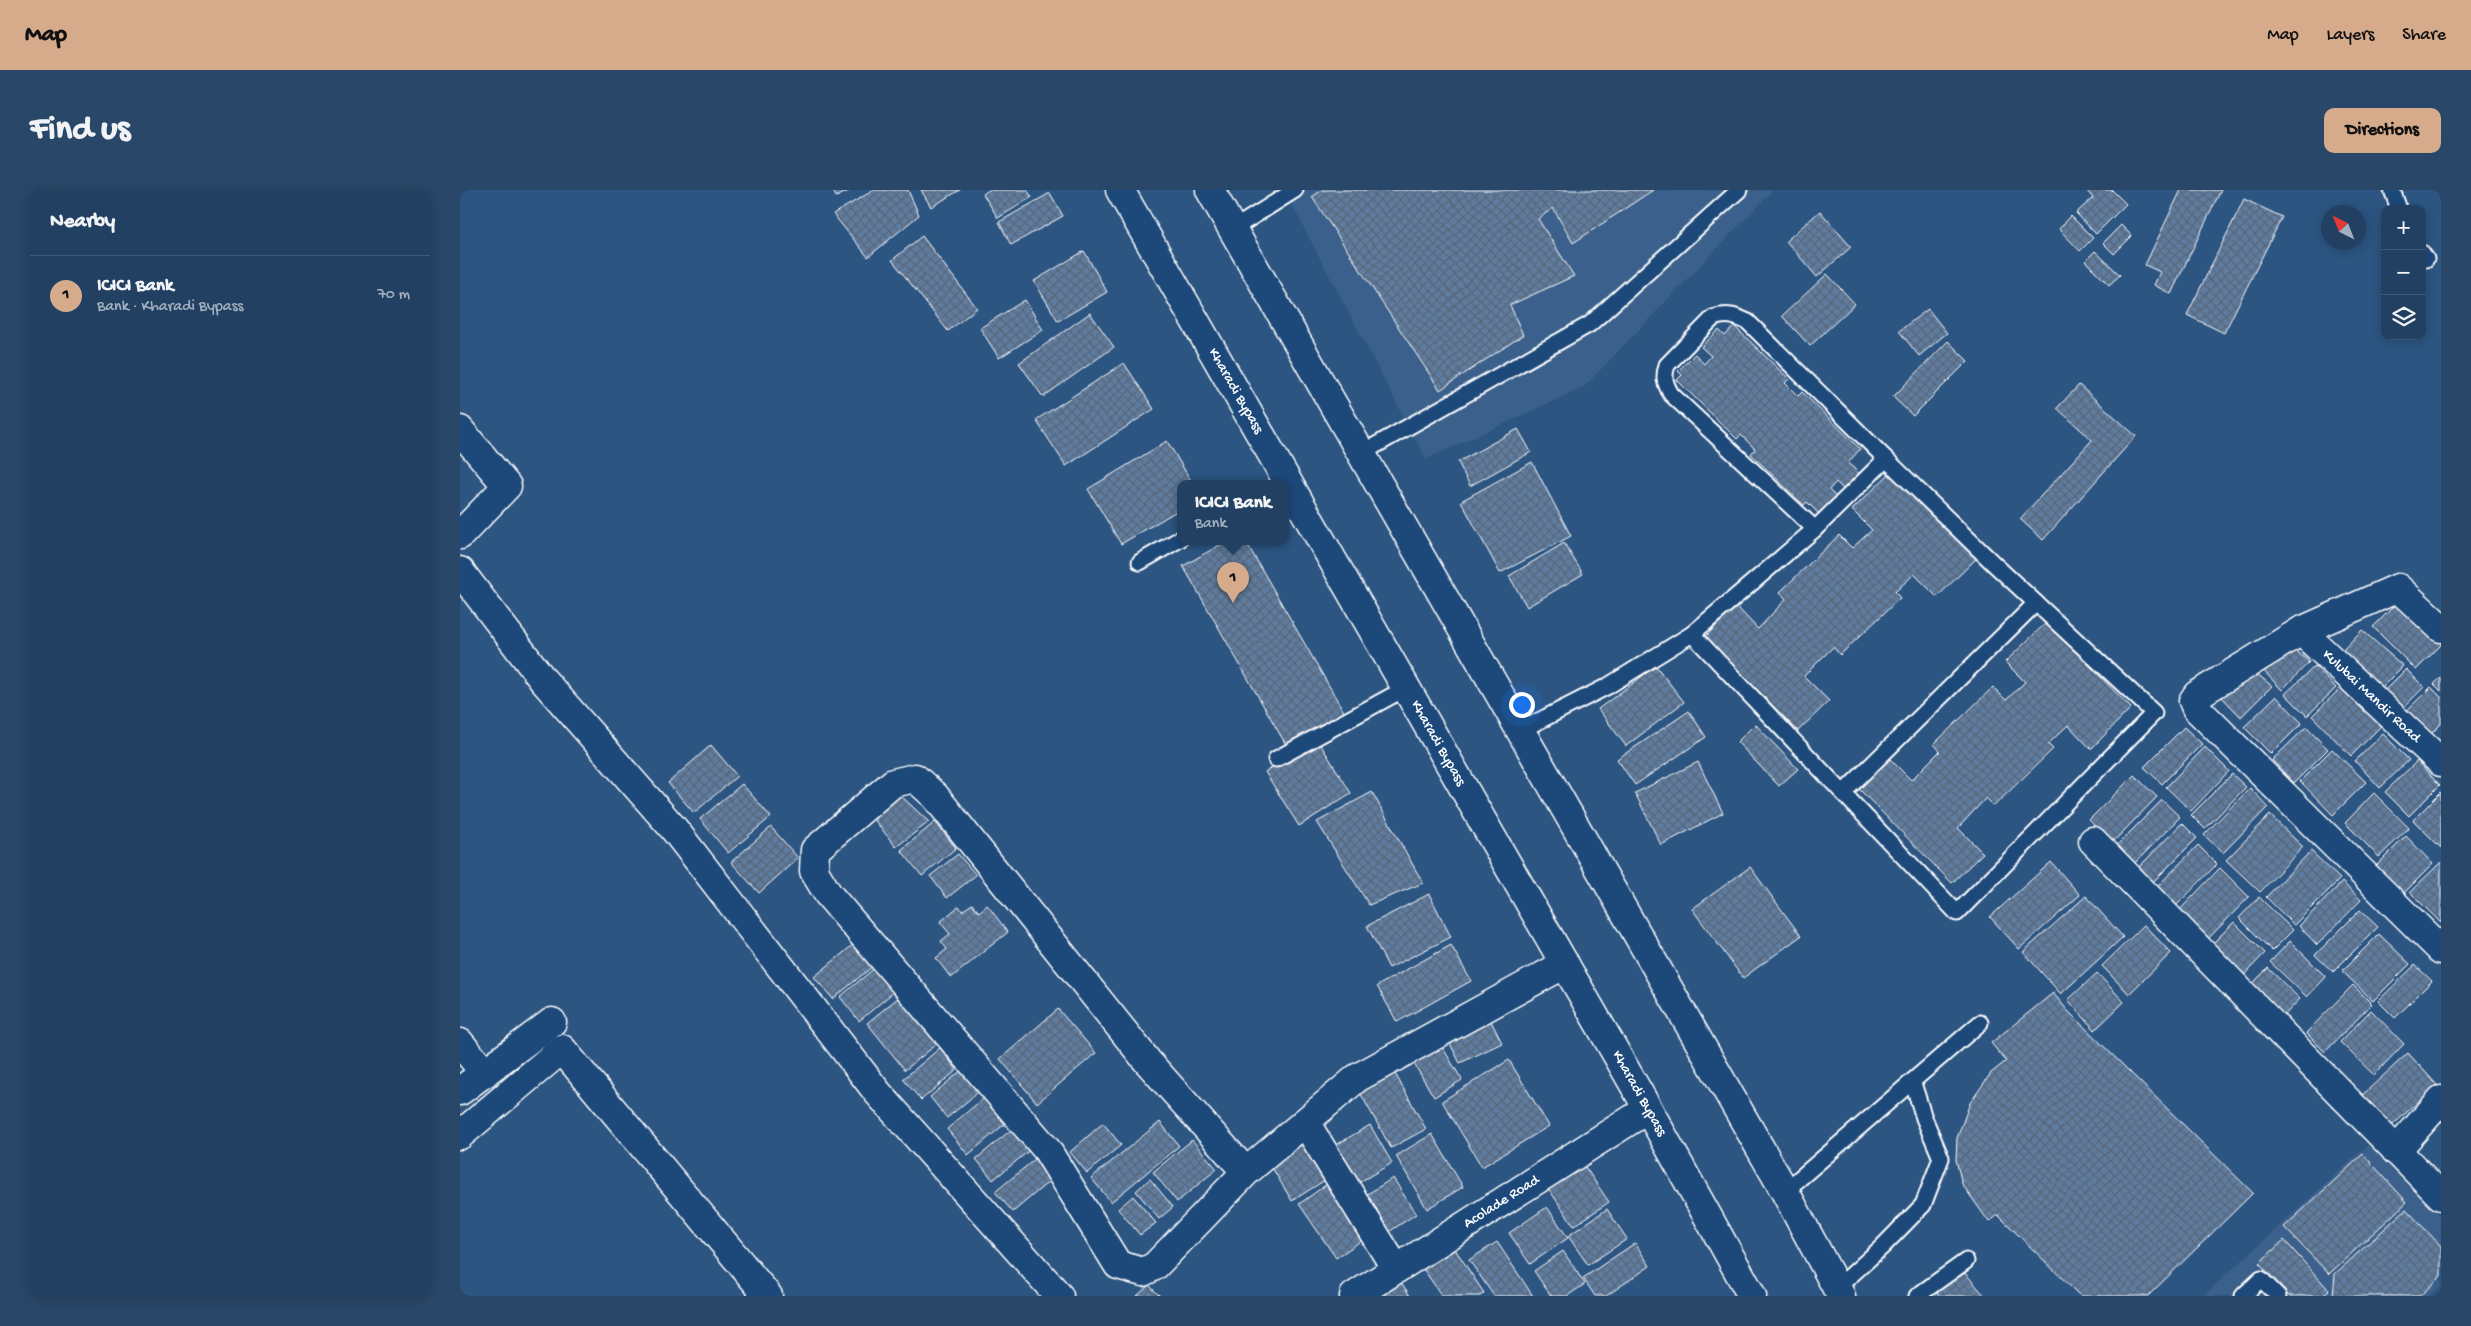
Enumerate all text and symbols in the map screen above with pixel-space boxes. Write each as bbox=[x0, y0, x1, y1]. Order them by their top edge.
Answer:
text: Map bbox=[25, 21, 67, 50]
text: Map bbox=[2267, 25, 2299, 46]
text: Layers bbox=[2327, 25, 2374, 46]
text: Share bbox=[2402, 25, 2446, 46]
button: Directions bbox=[2324, 108, 2441, 153]
text: Find us bbox=[30, 110, 130, 151]
north arrow bbox=[2321, 205, 2366, 250]
map controls bbox=[2381, 205, 2426, 340]
button: + bbox=[2381, 205, 2426, 250]
text: Nearby bbox=[50, 210, 115, 235]
button: − bbox=[2381, 250, 2426, 295]
text: ICICI Bank bbox=[97, 275, 174, 298]
text: 1 bbox=[63, 286, 69, 305]
text: 70 m bbox=[377, 286, 410, 305]
button: layers bbox=[2381, 295, 2426, 340]
text: Bank · Kharadi Bypass bbox=[97, 298, 243, 317]
street label: Kharadi Bypass bbox=[1204, 345, 1267, 438]
popup bbox=[1177, 480, 1289, 545]
text: ICICI Bank bbox=[1195, 492, 1271, 515]
text: Bank bbox=[1195, 515, 1227, 534]
pin: 1 bbox=[1217, 562, 1249, 603]
street label: Kulubai Mandir Road bbox=[2318, 646, 2425, 748]
your location bbox=[1509, 692, 1535, 718]
street label: Kharadi Bypass bbox=[1406, 697, 1470, 790]
street label: Kharadi Bypass bbox=[1607, 1047, 1671, 1140]
street label: Acolade Road bbox=[1460, 1171, 1544, 1233]

